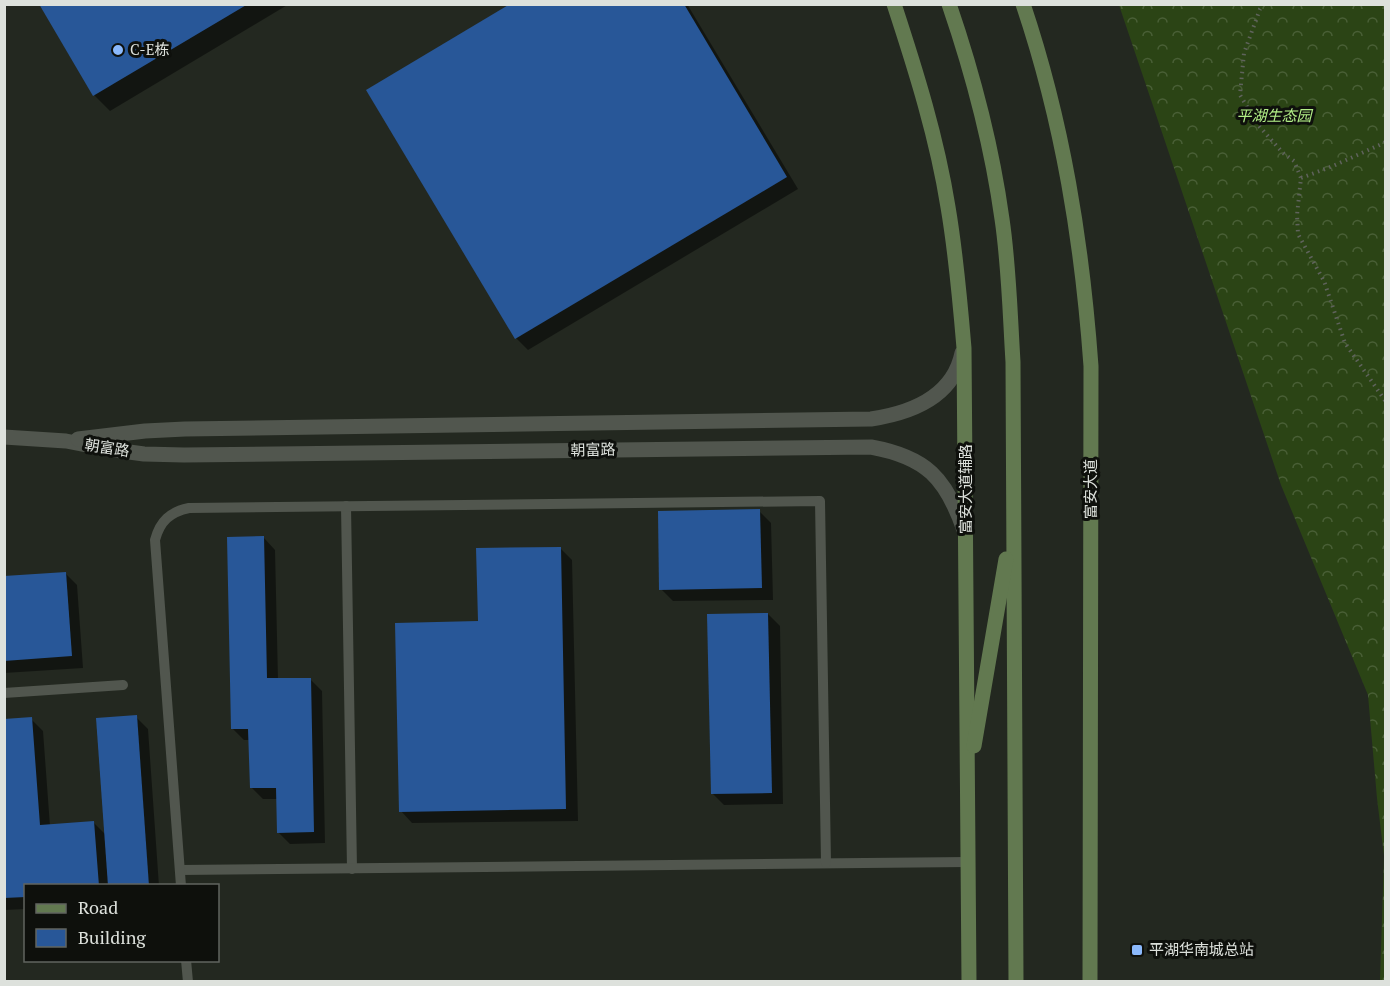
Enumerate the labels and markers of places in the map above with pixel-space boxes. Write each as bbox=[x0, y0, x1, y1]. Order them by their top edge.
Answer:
place label: C-E栋 bbox=[130, 39, 169, 59]
marker: C-E栋 bbox=[111, 43, 125, 57]
place label: 平湖华南城总站 bbox=[1149, 939, 1254, 959]
marker: 平湖华南城总站 bbox=[1130, 943, 1144, 957]

